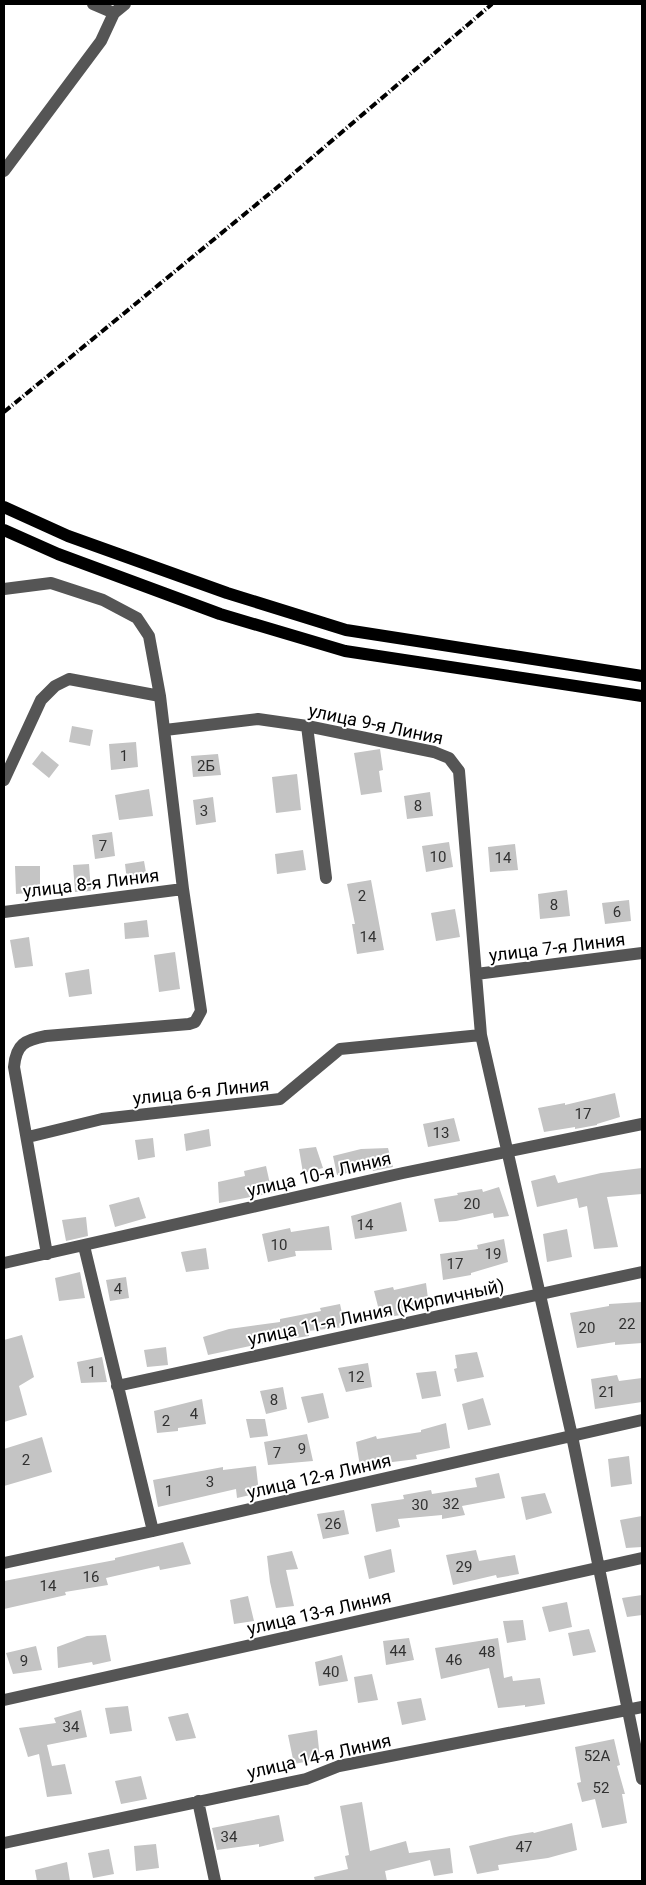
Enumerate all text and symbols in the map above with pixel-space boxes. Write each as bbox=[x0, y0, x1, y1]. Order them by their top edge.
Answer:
street label: улица 9-я Линия bbox=[307, 699, 445, 749]
house number: 1 bbox=[120, 747, 128, 765]
house number: 2Б bbox=[197, 757, 215, 775]
house number: 8 bbox=[414, 797, 422, 815]
house number: 3 bbox=[200, 802, 208, 820]
house number: 7 bbox=[99, 837, 107, 855]
house number: 10 bbox=[430, 848, 446, 866]
house number: 14 bbox=[495, 849, 512, 867]
street label: улица 8-я Линия bbox=[22, 864, 160, 902]
house number: 2 bbox=[358, 887, 366, 905]
house number: 8 bbox=[550, 896, 558, 914]
house number: 6 bbox=[613, 903, 621, 921]
house number: 14 bbox=[360, 928, 377, 946]
street label: улица 7-я Линия bbox=[488, 928, 626, 966]
street label: улица 6-я Линия bbox=[132, 1073, 270, 1109]
house number: 17 bbox=[575, 1105, 591, 1123]
house number: 13 bbox=[433, 1124, 449, 1142]
street label: улица 10-я Линия bbox=[245, 1147, 393, 1201]
house number: 20 bbox=[464, 1195, 480, 1213]
house number: 14 bbox=[357, 1216, 374, 1234]
house number: 10 bbox=[271, 1236, 287, 1254]
house number: 19 bbox=[485, 1245, 501, 1263]
house number: 17 bbox=[447, 1255, 463, 1273]
street label: улица 11-я Линия (Кирпичный) bbox=[246, 1275, 506, 1350]
house number: 4 bbox=[114, 1280, 123, 1298]
house number: 22 bbox=[619, 1315, 635, 1333]
house number: 20 bbox=[579, 1319, 595, 1337]
house number: 1 bbox=[88, 1363, 96, 1381]
house number: 12 bbox=[348, 1368, 364, 1386]
house number: 21 bbox=[599, 1383, 615, 1401]
house number: 8 bbox=[270, 1391, 278, 1409]
house number: 4 bbox=[190, 1405, 199, 1423]
house number: 2 bbox=[162, 1412, 170, 1430]
house number: 9 bbox=[298, 1440, 306, 1458]
house number: 7 bbox=[273, 1444, 281, 1462]
street label: улица 12-я Линия bbox=[245, 1449, 393, 1503]
house number: 2 bbox=[22, 1451, 30, 1469]
house number: 3 bbox=[206, 1473, 214, 1491]
house number: 1 bbox=[165, 1482, 173, 1500]
house number: 32 bbox=[443, 1495, 459, 1513]
house number: 30 bbox=[412, 1496, 428, 1514]
house number: 26 bbox=[325, 1515, 341, 1533]
house number: 29 bbox=[456, 1558, 472, 1576]
house number: 16 bbox=[83, 1568, 99, 1586]
house number: 14 bbox=[40, 1577, 57, 1595]
street label: улица 13-я Линия bbox=[245, 1585, 393, 1639]
house number: 44 bbox=[390, 1642, 407, 1660]
house number: 48 bbox=[479, 1643, 495, 1661]
house number: 46 bbox=[446, 1651, 462, 1669]
house number: 9 bbox=[20, 1652, 28, 1670]
house number: 40 bbox=[323, 1663, 339, 1681]
house number: 34 bbox=[63, 1718, 80, 1736]
street label: улица 14-я Линия bbox=[245, 1729, 393, 1783]
house number: 52А bbox=[584, 1747, 611, 1765]
house number: 52 bbox=[593, 1779, 609, 1797]
house number: 34 bbox=[221, 1828, 238, 1846]
house number: 47 bbox=[516, 1838, 532, 1856]

